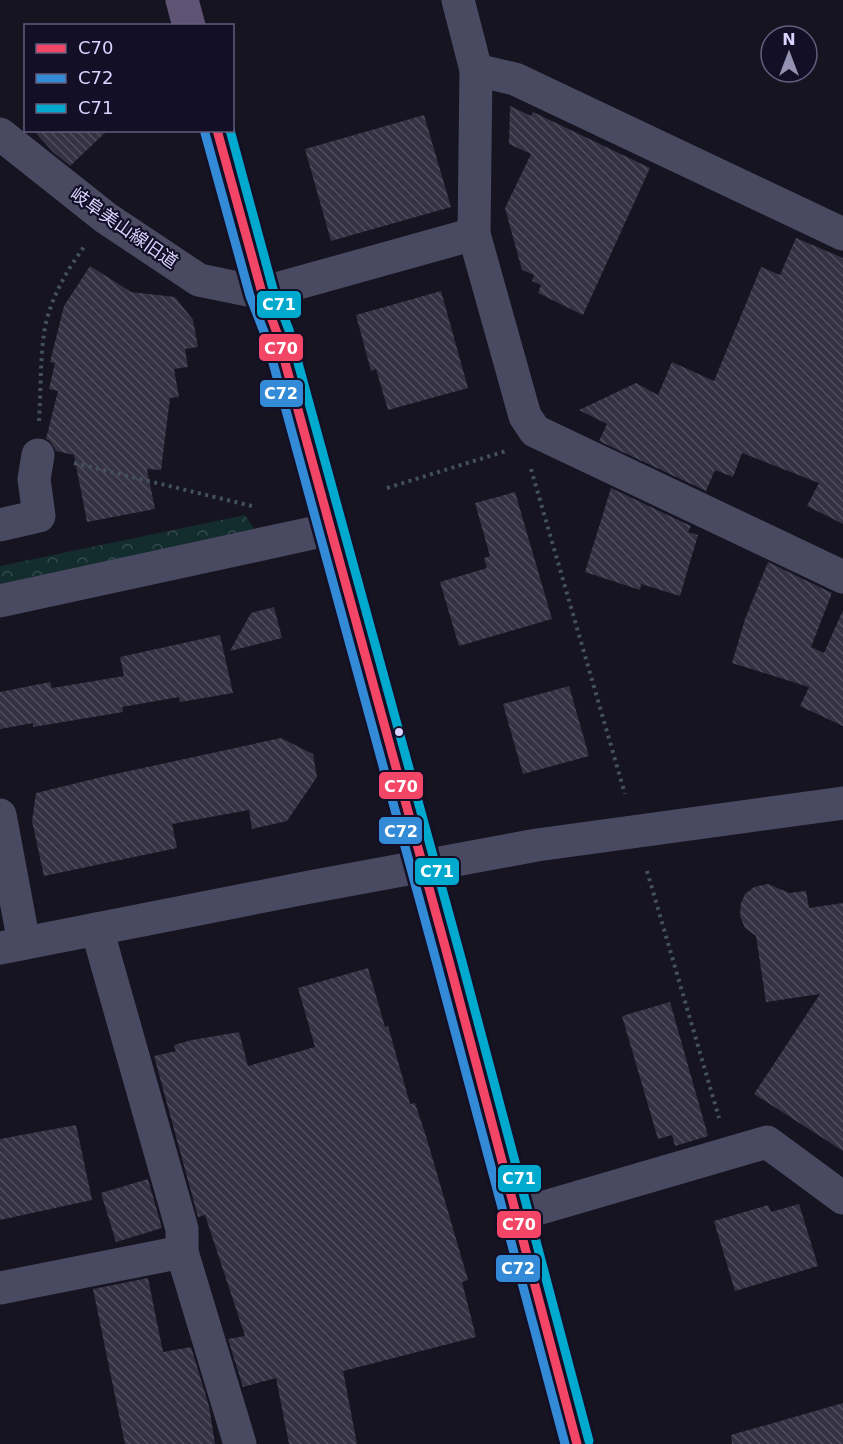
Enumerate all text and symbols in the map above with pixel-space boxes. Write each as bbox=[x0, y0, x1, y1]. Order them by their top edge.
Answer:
legend bbox=[24, 24, 234, 132]
north arrow bbox=[759, 24, 819, 84]
text: N bbox=[782, 30, 796, 49]
text: C70 bbox=[78, 37, 113, 58]
text: C72 bbox=[78, 67, 113, 88]
text: C71 bbox=[78, 97, 113, 118]
street label: 岐阜美山線旧道 bbox=[67, 183, 182, 272]
line badge: C71 bbox=[256, 290, 302, 319]
text: C71 bbox=[262, 295, 296, 314]
line badge: C70 bbox=[258, 333, 304, 362]
text: C70 bbox=[264, 339, 298, 358]
line badge: C72 bbox=[259, 379, 304, 408]
text: C72 bbox=[264, 384, 298, 403]
unlabelled marker bbox=[393, 726, 405, 738]
line badge: C70 bbox=[378, 771, 424, 800]
text: C70 bbox=[384, 777, 418, 796]
line badge: C72 bbox=[378, 816, 423, 845]
text: C72 bbox=[384, 822, 418, 841]
line badge: C71 bbox=[414, 857, 460, 886]
text: C71 bbox=[420, 862, 454, 881]
line badge: C71 bbox=[497, 1164, 542, 1193]
text: C71 bbox=[502, 1169, 536, 1188]
line badge: C70 bbox=[496, 1210, 542, 1239]
text: C70 bbox=[502, 1215, 536, 1234]
line badge: C72 bbox=[495, 1254, 541, 1283]
text: C72 bbox=[501, 1259, 535, 1278]

